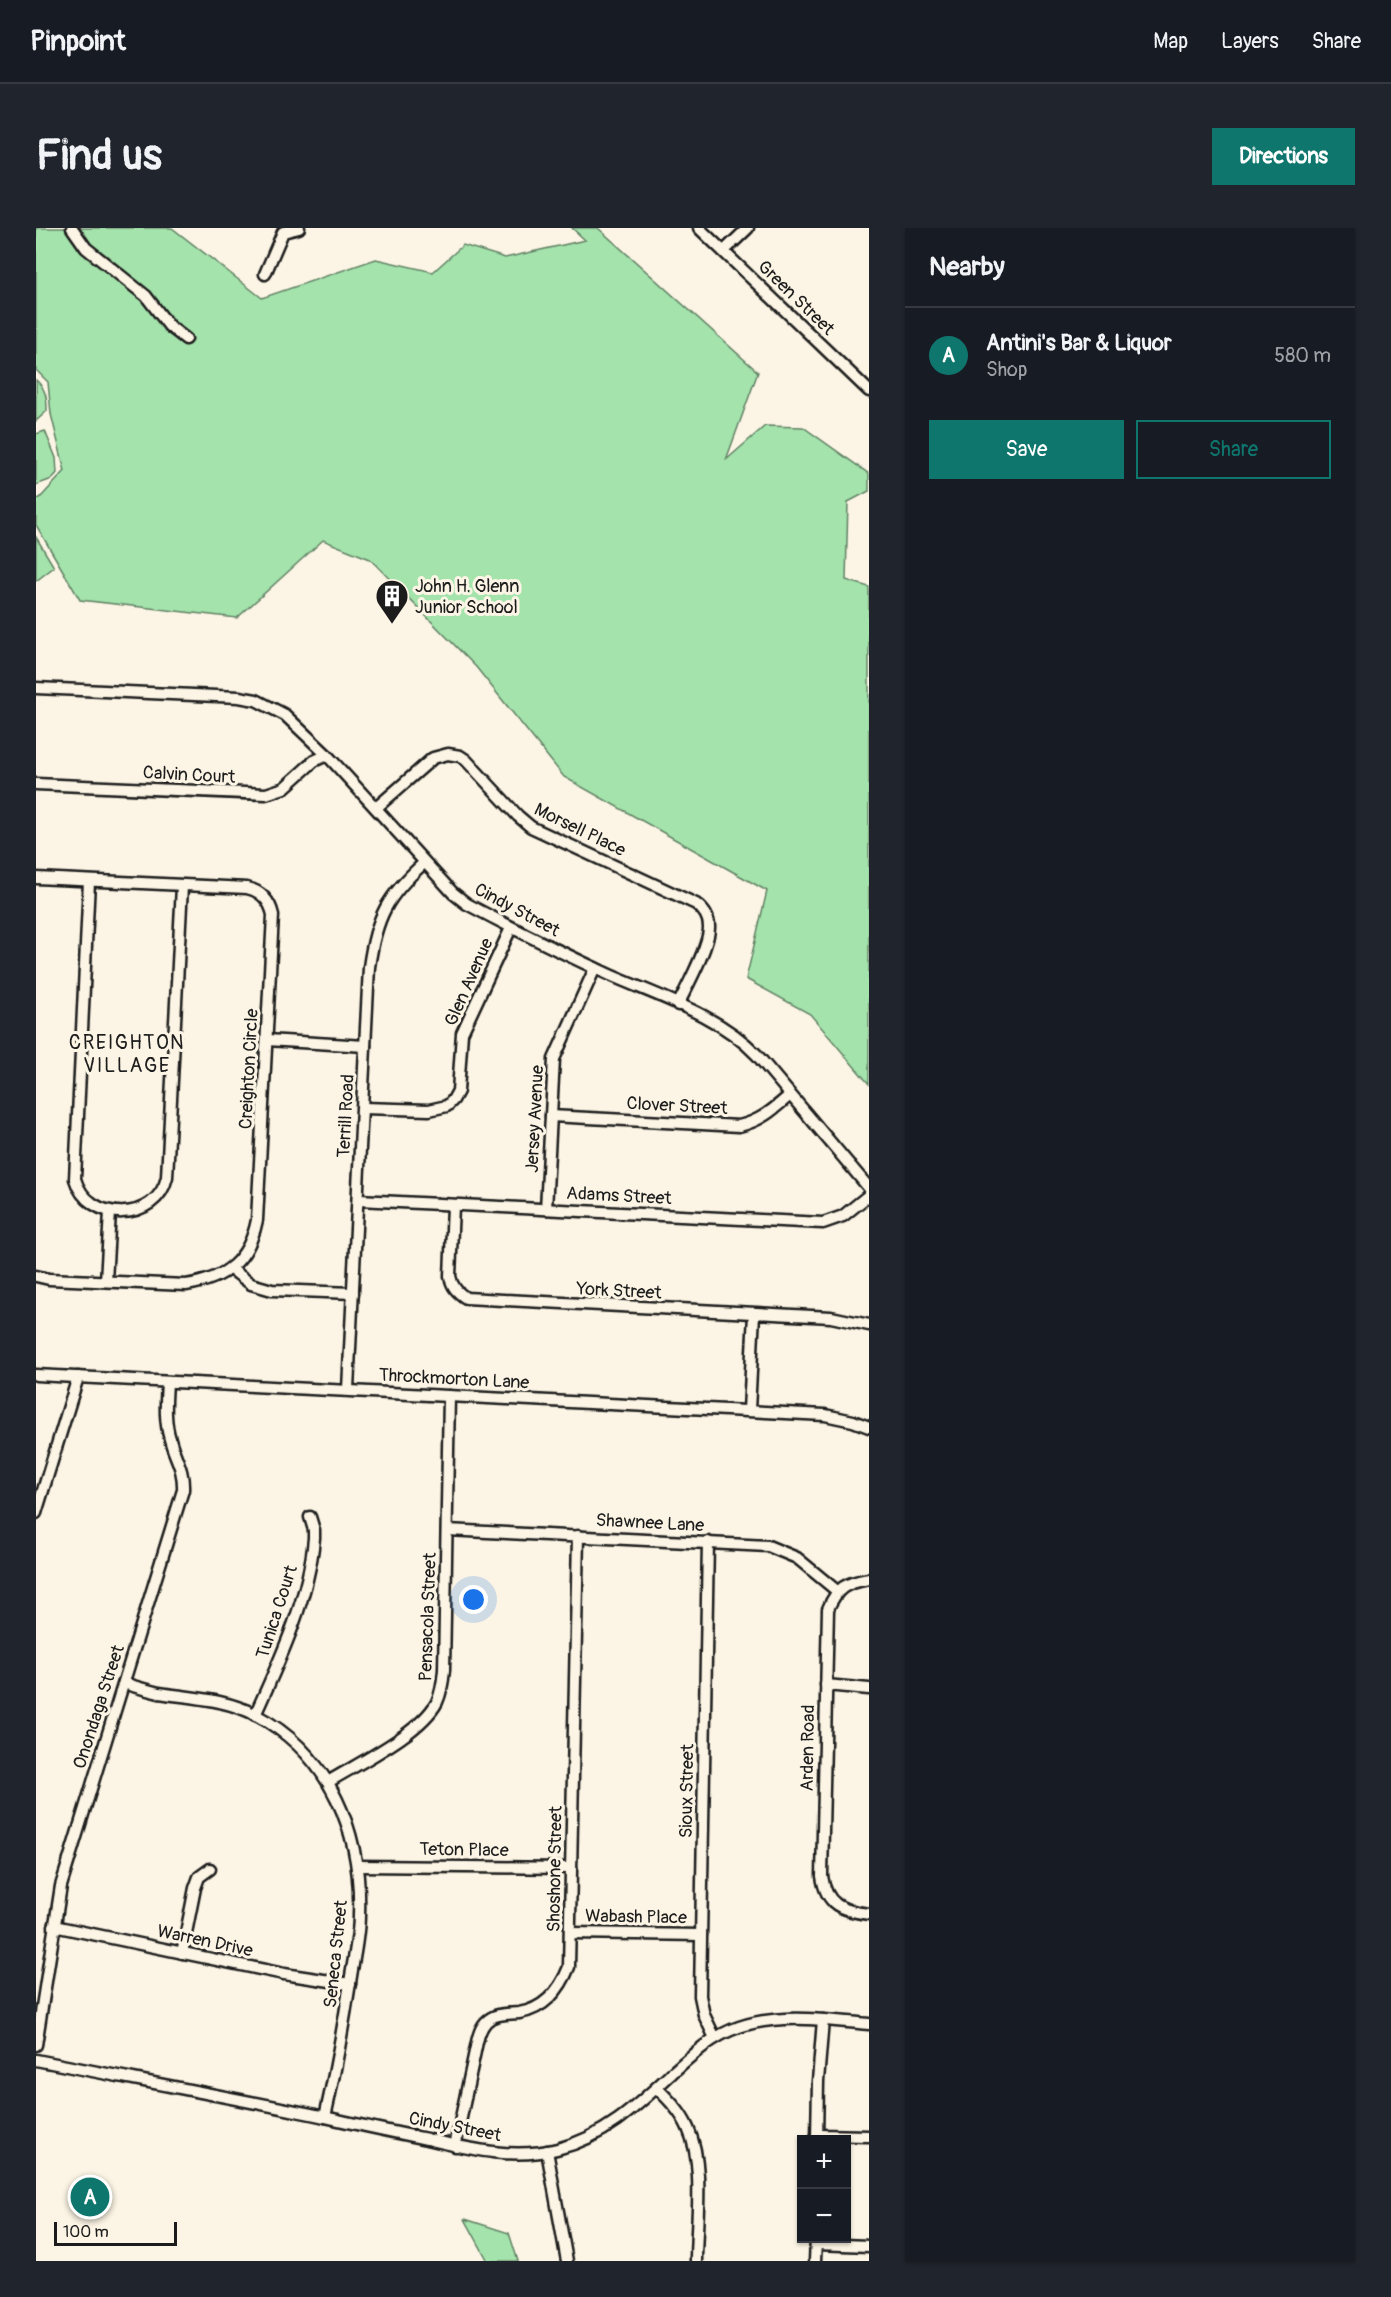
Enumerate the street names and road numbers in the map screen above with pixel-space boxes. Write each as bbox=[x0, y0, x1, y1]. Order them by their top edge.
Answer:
street label: Green Street bbox=[753, 256, 840, 341]
street label: Calvin Court bbox=[142, 761, 237, 789]
street label: Morsell Place bbox=[530, 798, 630, 862]
street label: Cindy Street bbox=[470, 878, 564, 942]
street label: Glen Avenue bbox=[439, 934, 499, 1030]
street label: Creighton Circle bbox=[234, 1008, 264, 1130]
street label: Jersey Avenue bbox=[521, 1064, 549, 1173]
street label: Terrill Road bbox=[332, 1074, 360, 1158]
street label: Clover Street bbox=[626, 1092, 729, 1120]
street label: Adams Street bbox=[566, 1182, 673, 1210]
street label: York Street bbox=[575, 1277, 663, 1305]
street label: Throckmorton Lane bbox=[378, 1364, 530, 1394]
street label: Shawnee Lane bbox=[595, 1509, 705, 1537]
street label: Pensacola Street bbox=[414, 1551, 442, 1682]
street label: Tunica Court bbox=[251, 1562, 303, 1662]
street label: Onondaga Street bbox=[68, 1641, 130, 1772]
street label: Arden Road bbox=[796, 1704, 820, 1792]
street label: Sioux Street bbox=[675, 1743, 699, 1838]
street label: Shoshone Street bbox=[542, 1805, 568, 1932]
street label: Teton Place bbox=[419, 1838, 509, 1862]
street label: Seneca Street bbox=[319, 1898, 353, 2009]
street label: Wabash Place bbox=[585, 1905, 687, 1929]
street label: Warren Drive bbox=[155, 1920, 255, 1962]
street label: Cindy Street bbox=[407, 2107, 504, 2147]

